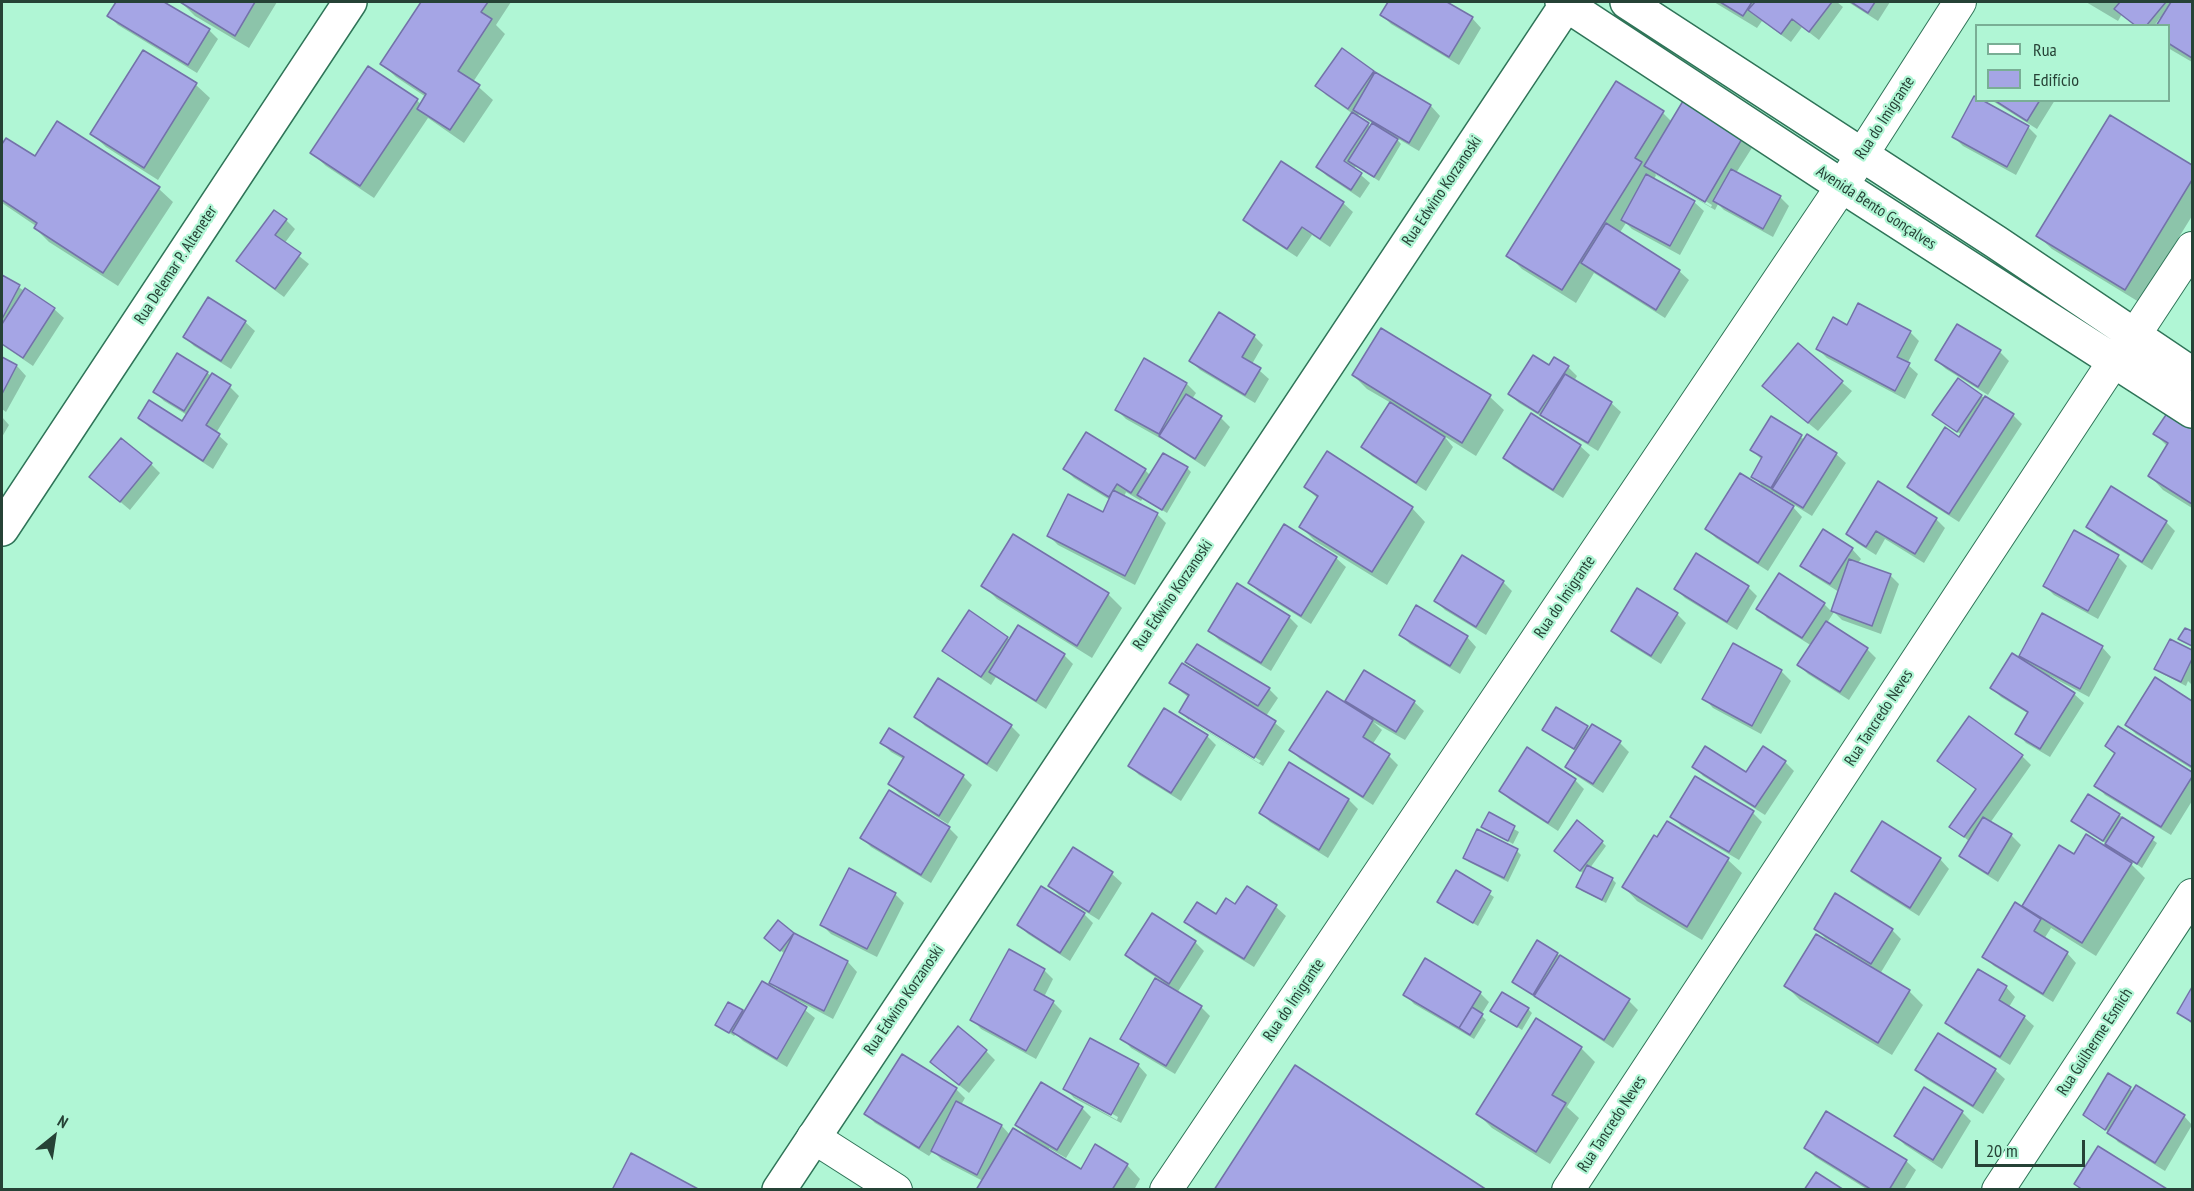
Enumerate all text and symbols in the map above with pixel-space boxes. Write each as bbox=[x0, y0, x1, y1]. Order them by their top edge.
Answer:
legend bbox=[1975, 24, 2170, 102]
text: Rua bbox=[2033, 38, 2057, 61]
text: Edifício bbox=[2033, 68, 2079, 91]
street label: Rua do Imigrante bbox=[1851, 73, 1919, 163]
street label: Rua Edwino Korzanoski bbox=[1398, 132, 1486, 250]
street label: Avenida Bento Gonçalves bbox=[1813, 162, 1939, 254]
street label: Rua Delemar P. Alteneter bbox=[131, 202, 221, 328]
street label: Rua Edwino Korzanoski bbox=[1129, 536, 1217, 654]
street label: Rua do Imigrante bbox=[1531, 552, 1599, 642]
street label: Rua Tancredo Neves bbox=[1841, 666, 1917, 770]
street label: Rua Edwino Korzanoski bbox=[860, 941, 948, 1059]
street label: Rua do Imigrante bbox=[1260, 955, 1328, 1045]
street label: Rua Guilherme Esmich bbox=[2053, 985, 2137, 1099]
street label: Rua Tancredo Neves bbox=[1574, 1072, 1650, 1176]
north arrow bbox=[24, 1107, 84, 1167]
text: N bbox=[54, 1111, 72, 1132]
scale bar bbox=[1978, 1128, 2088, 1166]
text: 20 m bbox=[1986, 1139, 2018, 1162]

